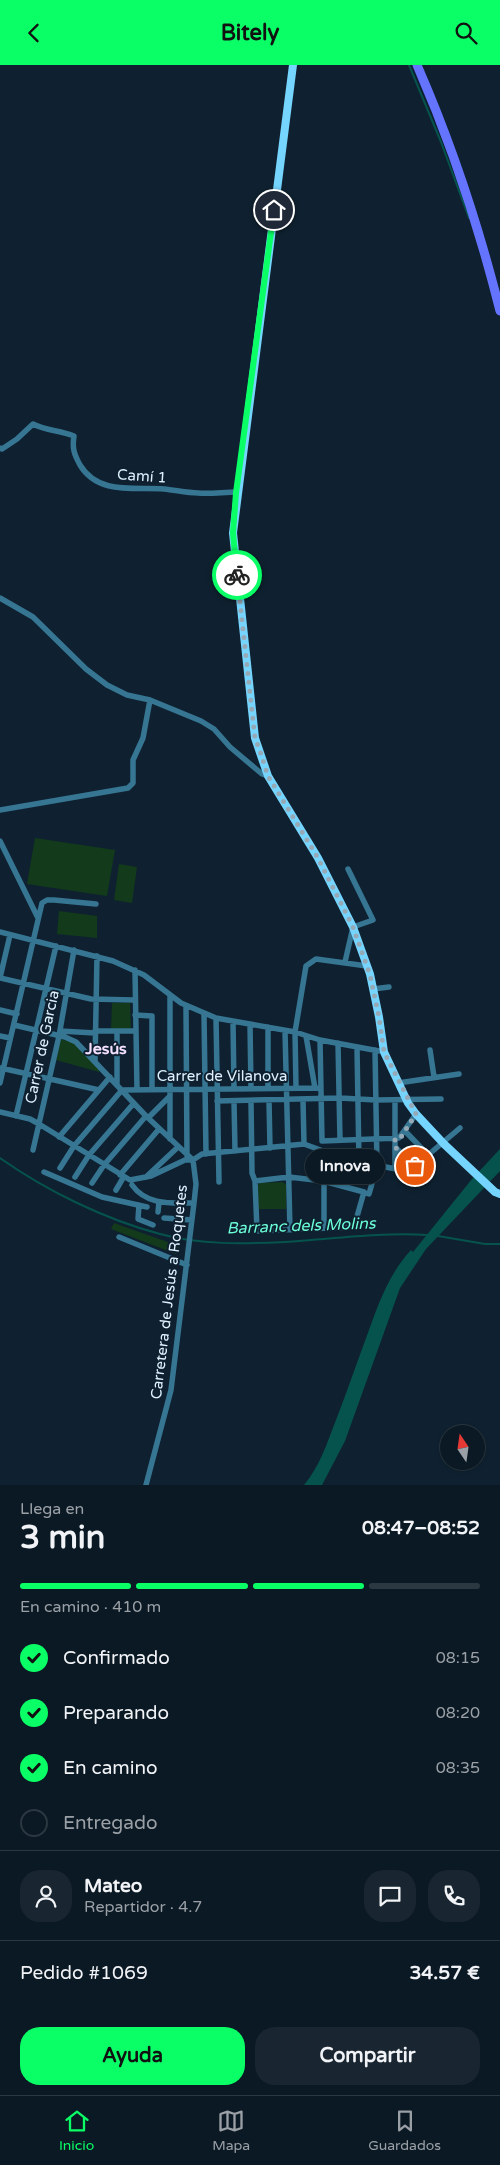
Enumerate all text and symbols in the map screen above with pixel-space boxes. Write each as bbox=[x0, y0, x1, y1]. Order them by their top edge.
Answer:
icon: back bbox=[20, 19, 48, 47]
icon: search bbox=[452, 19, 480, 47]
text: Bitely bbox=[221, 20, 279, 46]
pin bbox=[253, 189, 295, 231]
icon: home bbox=[260, 196, 288, 224]
street label: Camí 1 bbox=[117, 465, 167, 487]
courier bbox=[212, 550, 262, 600]
icon: bike bbox=[223, 561, 251, 589]
street label: Carrer de Garcia bbox=[21, 989, 63, 1105]
district label: Jesús bbox=[84, 1039, 127, 1059]
street label: Carrer de Vilanova bbox=[157, 1067, 287, 1085]
pin bbox=[394, 1145, 436, 1187]
callout: Innova bbox=[305, 1149, 385, 1183]
icon: bag bbox=[401, 1152, 429, 1180]
text: Innova bbox=[320, 1156, 370, 1176]
street label: Carretera de Jesús a Roquetes bbox=[147, 1184, 191, 1400]
water label: Barranc dels Molins bbox=[226, 1213, 377, 1239]
north arrow bbox=[440, 1425, 485, 1470]
map controls bbox=[440, 1425, 485, 1470]
text: Llega en bbox=[20, 1499, 84, 1519]
text: 08:47–08:52 bbox=[362, 1517, 480, 1539]
text: 3 min bbox=[20, 1519, 105, 1557]
text: En camino · 410 m bbox=[20, 1597, 161, 1617]
icon: check bbox=[20, 1644, 48, 1672]
text: Confirmado bbox=[63, 1647, 170, 1669]
text: 08:15 bbox=[436, 1648, 480, 1668]
icon: check bbox=[20, 1699, 48, 1727]
text: Preparando bbox=[63, 1702, 169, 1724]
text: 08:20 bbox=[436, 1703, 480, 1723]
icon: check bbox=[20, 1754, 48, 1782]
text: En camino bbox=[63, 1757, 158, 1779]
text: 08:35 bbox=[436, 1758, 480, 1778]
text: Entregado bbox=[63, 1812, 158, 1834]
button: person bbox=[20, 1870, 72, 1922]
button: chat bbox=[364, 1870, 416, 1922]
button: phone bbox=[428, 1870, 480, 1922]
text: Mateo bbox=[84, 1875, 142, 1897]
text: Repartidor · 4.7 bbox=[84, 1897, 202, 1917]
text: Pedido #1069 bbox=[20, 1962, 148, 1984]
text: 34.57 € bbox=[409, 1962, 480, 1984]
button: Ayuda bbox=[20, 2027, 245, 2085]
button: Compartir bbox=[255, 2027, 480, 2085]
tab: Inicio bbox=[59, 2107, 94, 2154]
tab: Mapa bbox=[212, 2107, 250, 2154]
tab: Guardados bbox=[368, 2107, 441, 2154]

